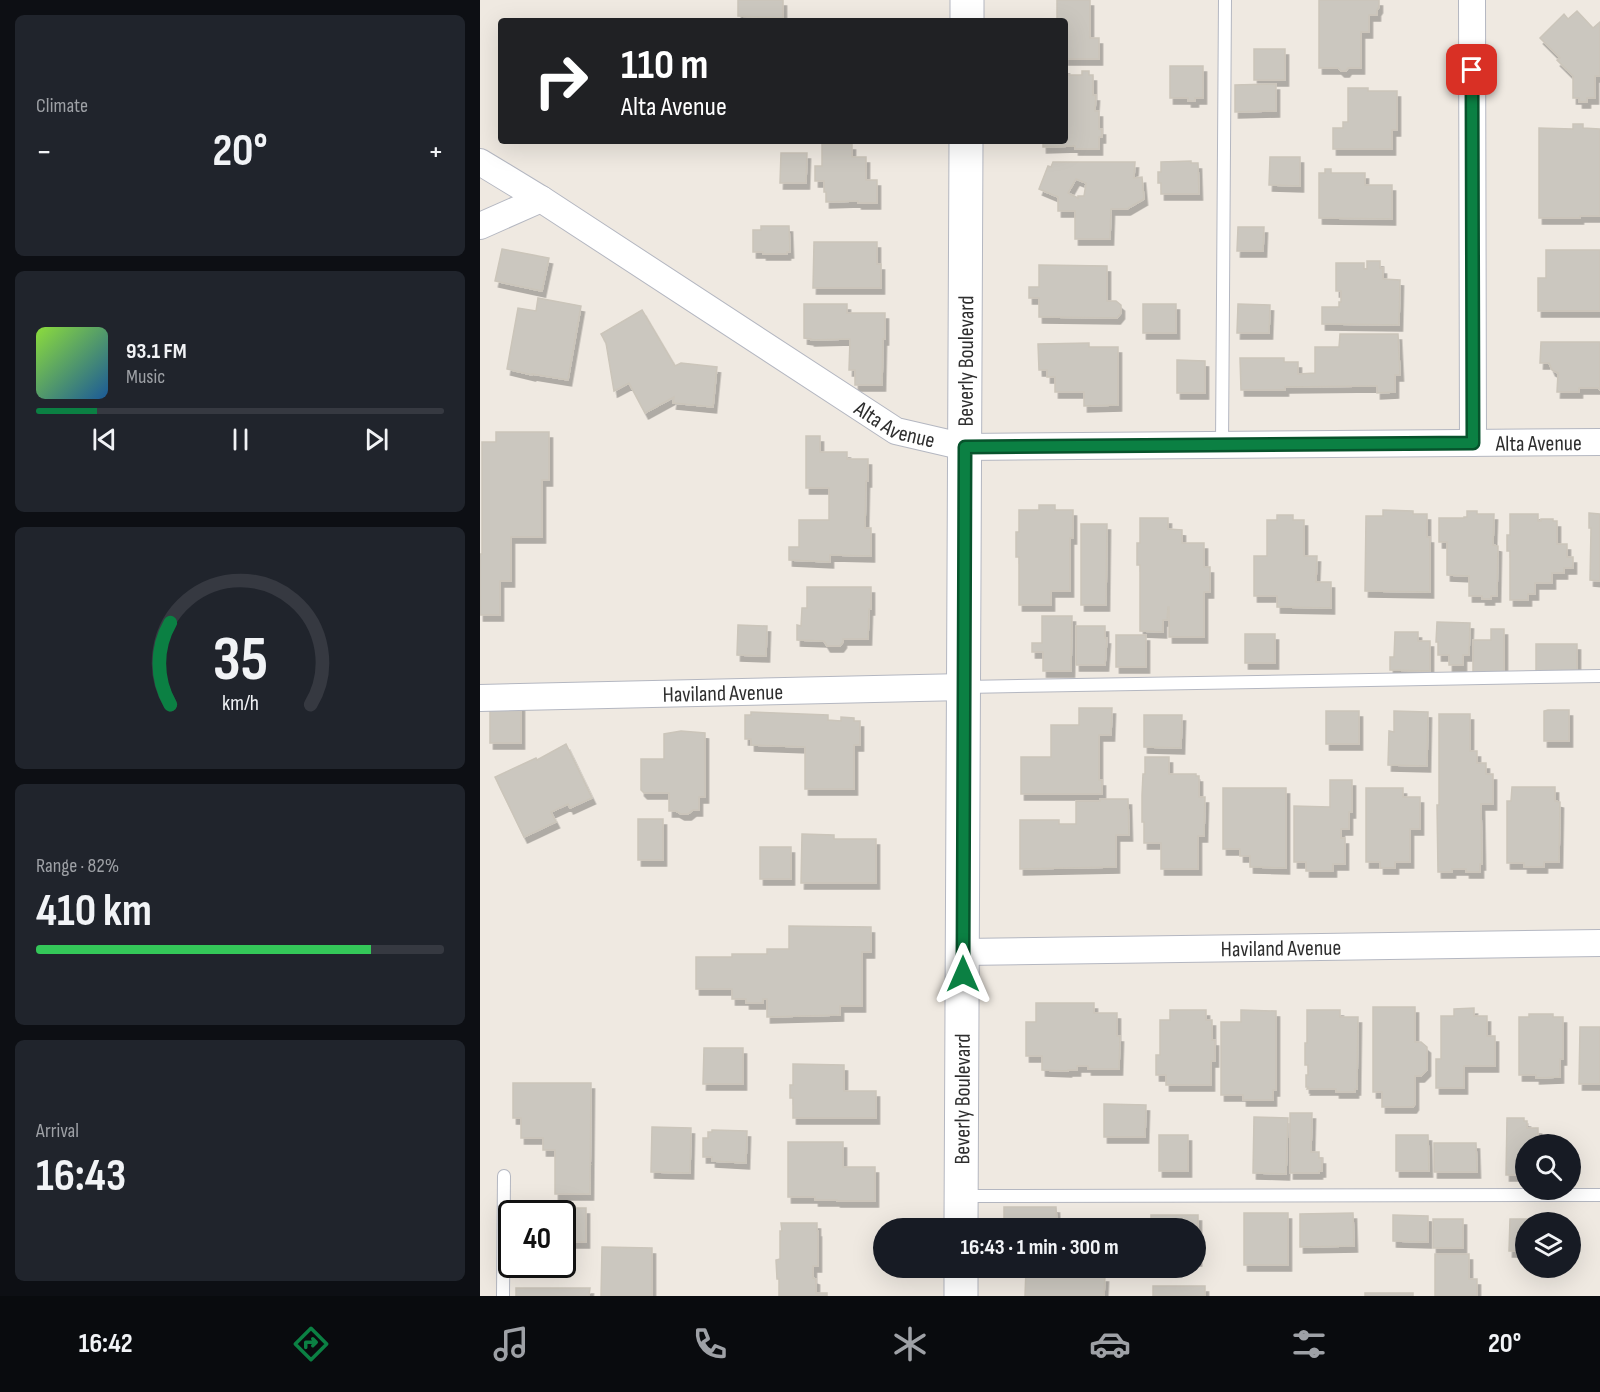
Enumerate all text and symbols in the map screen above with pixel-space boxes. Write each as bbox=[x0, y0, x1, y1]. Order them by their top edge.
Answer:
text: 110 m bbox=[621, 40, 708, 91]
icon: right bbox=[522, 42, 600, 120]
pin bbox=[1446, 44, 1497, 95]
icon: arrive bbox=[1455, 53, 1488, 86]
text: Alta Avenue bbox=[621, 91, 727, 123]
text: Climate bbox=[36, 94, 88, 118]
text: 20° bbox=[212, 124, 268, 179]
text: − bbox=[36, 132, 52, 172]
text: + bbox=[428, 132, 444, 172]
street label: Beverly Boulevard bbox=[953, 296, 980, 427]
text: 93.1 FM bbox=[126, 338, 187, 365]
text: Music bbox=[126, 365, 165, 389]
street label: Alta Avenue bbox=[848, 395, 937, 455]
icon: previous bbox=[88, 423, 121, 456]
icon: pause bbox=[224, 423, 257, 456]
icon: next bbox=[360, 423, 393, 456]
street label: Alta Avenue bbox=[1495, 430, 1582, 458]
text: 35 bbox=[212, 623, 268, 698]
street label: Haviland Avenue bbox=[662, 679, 784, 709]
text: km/h bbox=[221, 691, 259, 716]
text: Range · 82% bbox=[36, 854, 119, 878]
text: 410 km bbox=[36, 884, 152, 939]
street label: Haviland Avenue bbox=[1220, 935, 1342, 963]
position arrow bbox=[931, 942, 995, 1006]
street label: Beverly Boulevard bbox=[949, 1034, 977, 1165]
text: Arrival bbox=[36, 1119, 79, 1143]
map controls bbox=[1515, 1134, 1581, 1278]
button: search bbox=[1515, 1134, 1581, 1200]
text: 16:43 bbox=[36, 1149, 126, 1204]
speed limit sign: 40 bbox=[498, 1200, 576, 1278]
button: layers bbox=[1515, 1212, 1581, 1278]
text: 16:43 · 1 min · 300 m bbox=[961, 1234, 1118, 1261]
icon: directions bbox=[290, 1323, 332, 1365]
icon: music bbox=[490, 1323, 532, 1365]
icon: phone bbox=[689, 1323, 731, 1365]
icon: climate bbox=[889, 1323, 931, 1365]
icon: car bbox=[1089, 1323, 1131, 1365]
icon: filters bbox=[1288, 1323, 1330, 1365]
text: 16:42 bbox=[79, 1328, 133, 1360]
text: 20° bbox=[1488, 1328, 1521, 1360]

